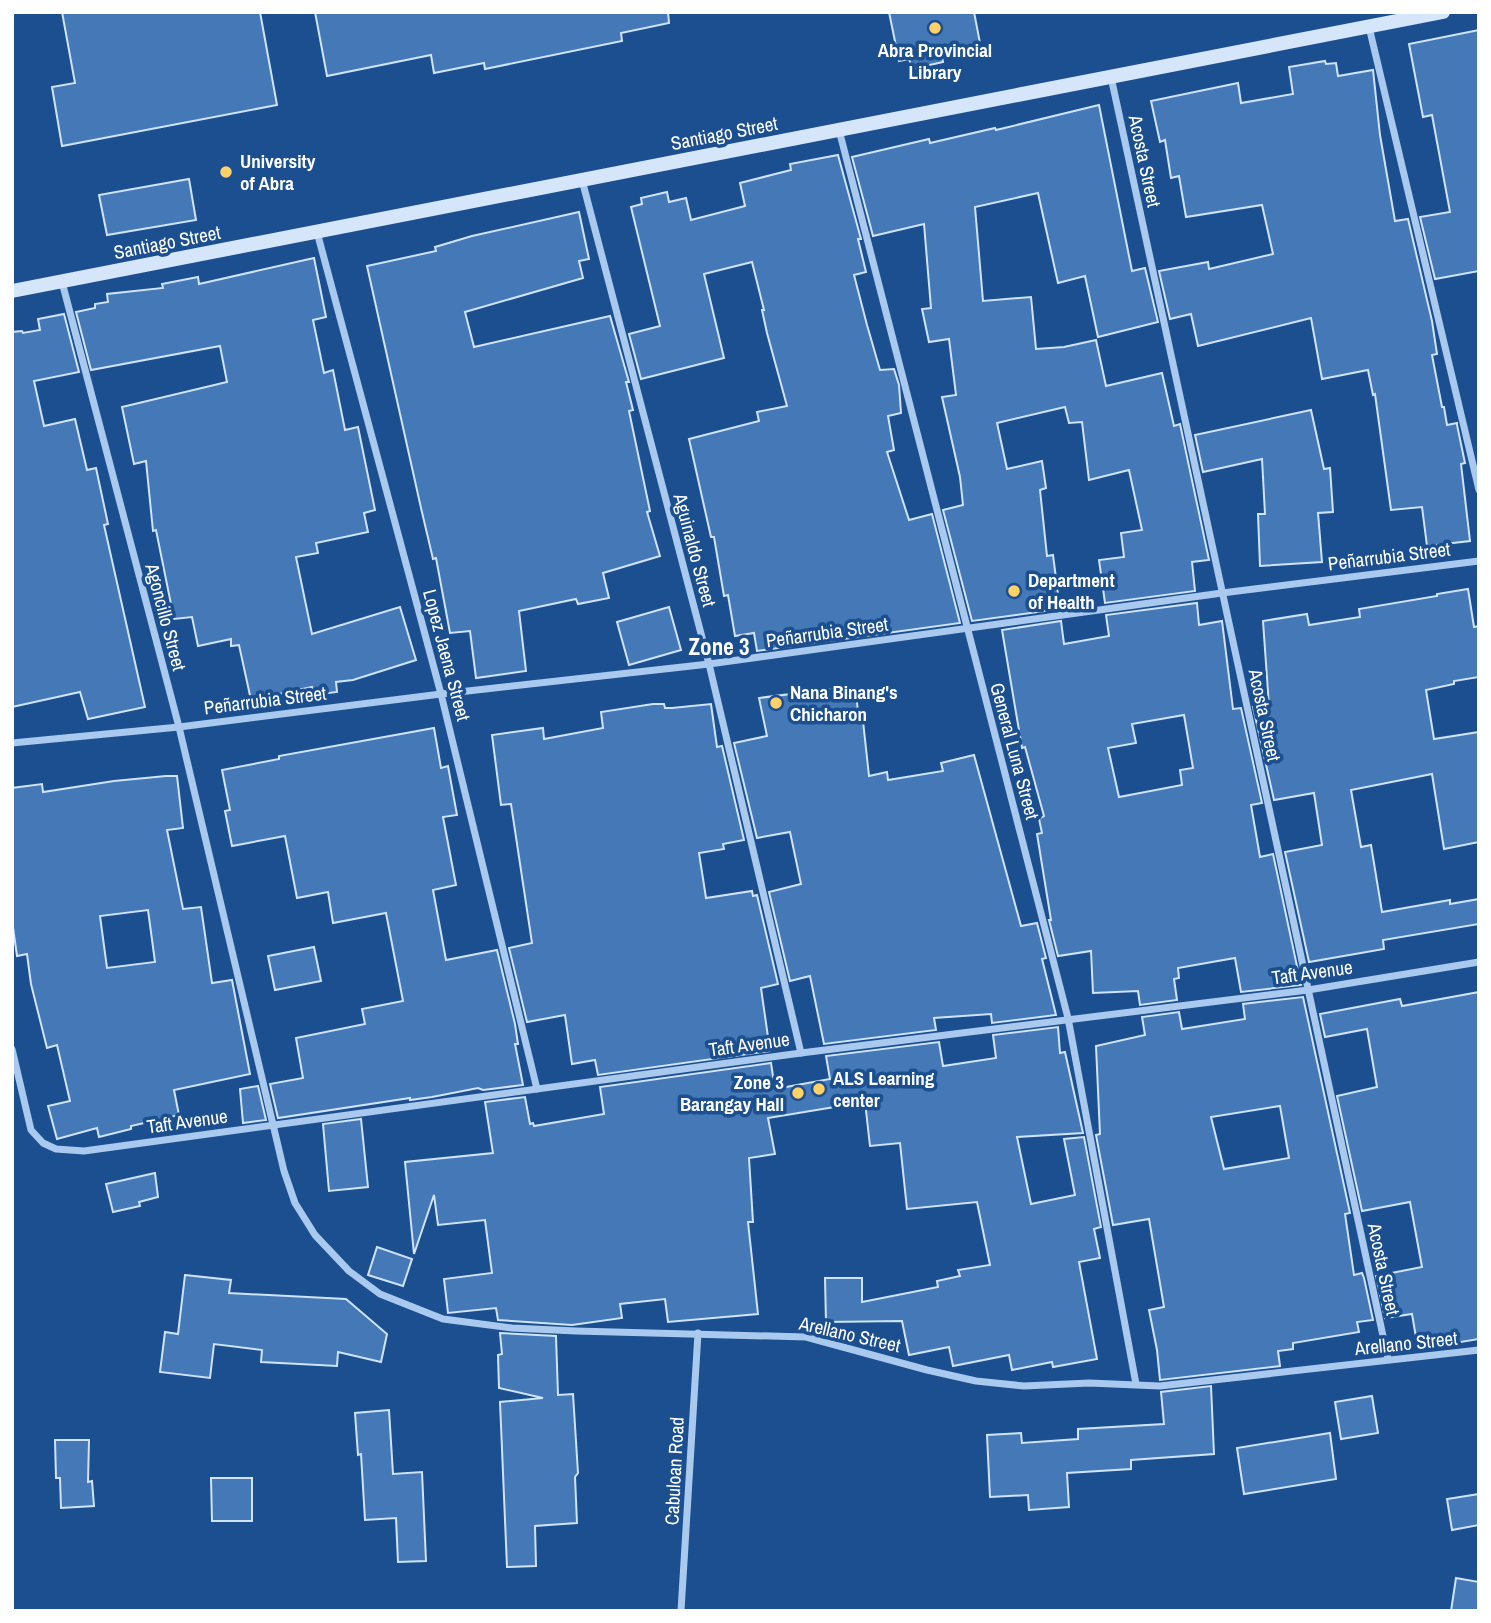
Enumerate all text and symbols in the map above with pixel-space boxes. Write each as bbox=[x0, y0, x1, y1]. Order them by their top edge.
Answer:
marker: Abra Provincial Library bbox=[927, 20, 943, 36]
place label: Abra Provincial Library bbox=[878, 37, 992, 85]
street label: Santiago Street bbox=[668, 110, 780, 156]
street label: Acosta Street bbox=[1122, 112, 1168, 210]
place label: University of Abra bbox=[240, 148, 316, 196]
marker: University of Abra bbox=[218, 164, 234, 180]
street label: Santiago Street bbox=[111, 219, 223, 265]
street label: Aguinaldo Street bbox=[667, 490, 723, 610]
street label: Peñarrubia Street bbox=[1326, 536, 1452, 576]
street label: Agoncillo Street bbox=[139, 560, 193, 674]
place label: Department of Health bbox=[1028, 567, 1115, 615]
marker: Department of Health bbox=[1006, 583, 1022, 599]
street label: Lopez Jaena Street bbox=[417, 586, 477, 724]
street label: Peñarrubia Street bbox=[764, 610, 890, 653]
district label: Zone 3 bbox=[689, 631, 749, 662]
street label: Acosta Street bbox=[1242, 666, 1288, 764]
place label: Nana Binang's Chicharon bbox=[790, 679, 898, 727]
street label: Peñarrubia Street bbox=[202, 680, 328, 720]
street label: General Luna Street bbox=[984, 680, 1046, 823]
marker: Nana Binang's Chicharon bbox=[768, 695, 784, 711]
street label: Taft Avenue bbox=[1270, 953, 1354, 991]
street label: Taft Avenue bbox=[707, 1025, 791, 1063]
place label: ALS Learning center bbox=[833, 1065, 935, 1113]
place label: Zone 3 Barangay Hall bbox=[680, 1069, 784, 1117]
marker: ALS Learning center bbox=[811, 1081, 827, 1097]
marker: Zone 3 Barangay Hall bbox=[790, 1085, 806, 1101]
street label: Taft Avenue bbox=[145, 1102, 229, 1140]
street label: Acosta Street bbox=[1361, 1220, 1407, 1318]
street label: Arellano Street bbox=[796, 1310, 904, 1358]
street label: Arellano Street bbox=[1352, 1325, 1459, 1361]
street label: Cabuloan Road bbox=[658, 1416, 690, 1526]

